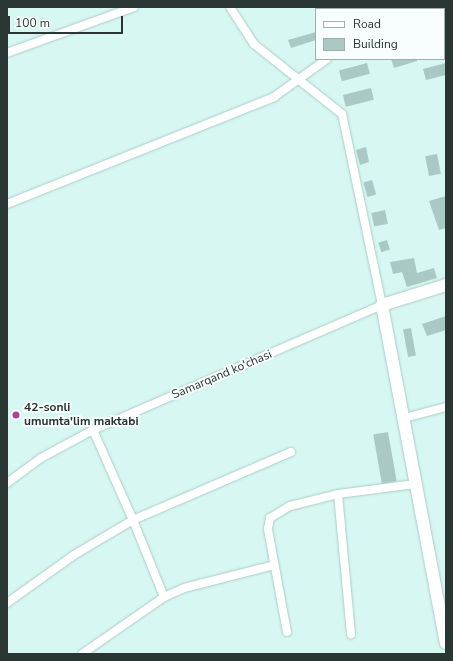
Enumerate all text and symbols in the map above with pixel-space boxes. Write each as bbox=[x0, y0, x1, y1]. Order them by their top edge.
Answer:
scale bar bbox=[10, 8, 125, 34]
legend bbox=[315, 8, 445, 60]
text: 100 m bbox=[15, 15, 50, 31]
text: Road bbox=[353, 16, 381, 32]
text: Building bbox=[353, 36, 398, 52]
street label: Samarqand ko'chasi bbox=[170, 347, 274, 403]
place label: 42-sonli umumta'lim maktabi bbox=[24, 401, 138, 429]
marker: 42-sonli umumta'lim maktabi bbox=[11, 410, 21, 420]

